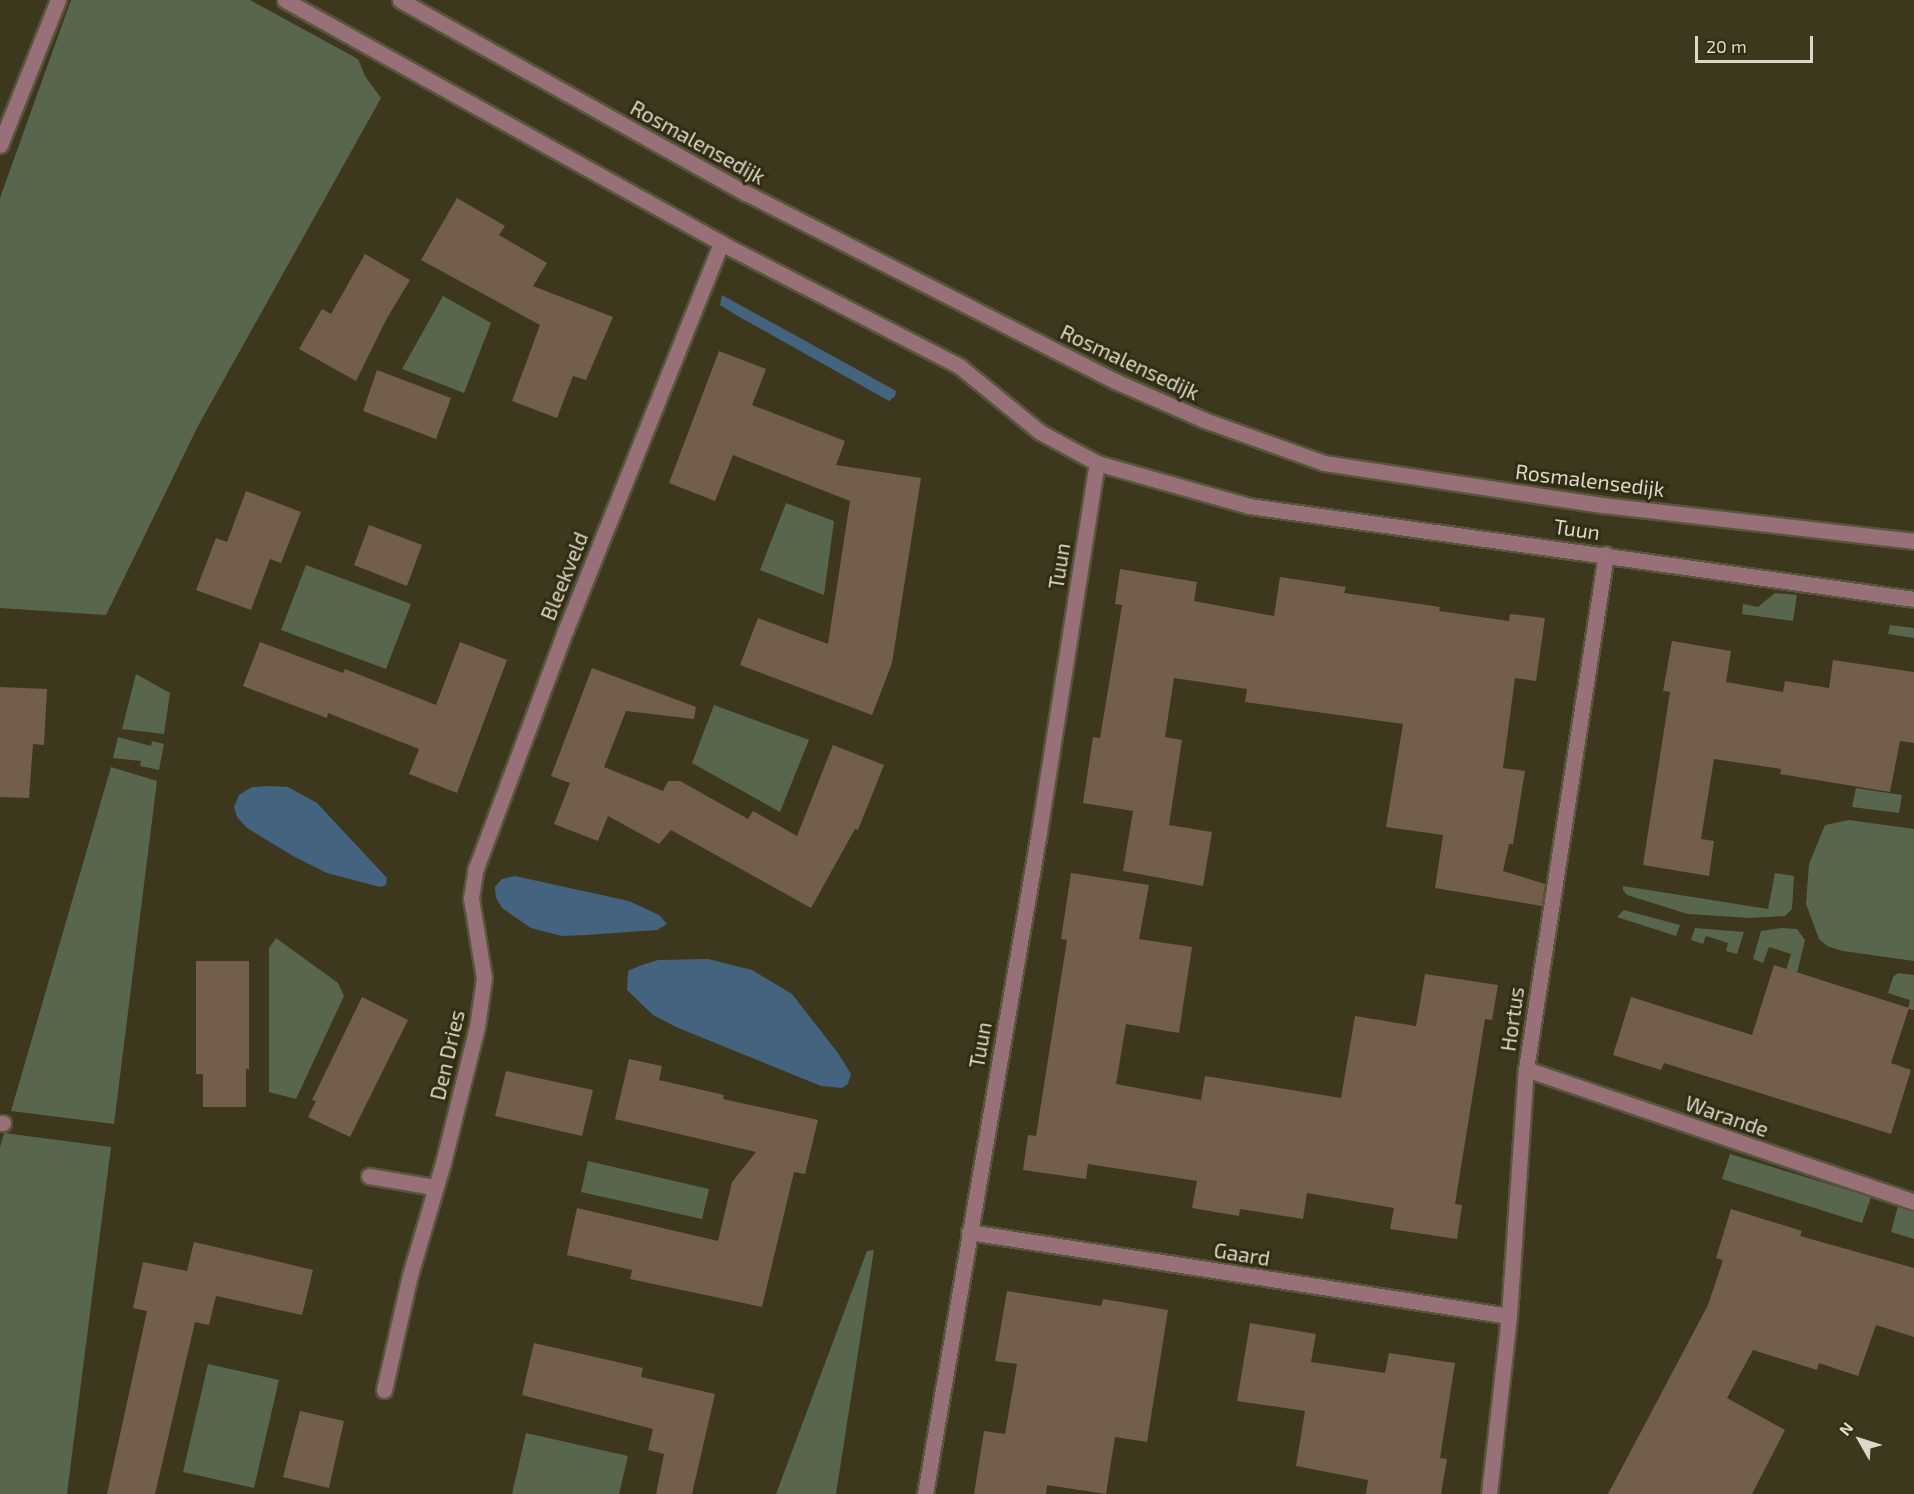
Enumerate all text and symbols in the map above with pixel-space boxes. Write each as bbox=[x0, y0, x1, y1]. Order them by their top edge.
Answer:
scale bar bbox=[1698, 24, 1816, 62]
text: 20 m bbox=[1706, 35, 1747, 57]
street label: Rosmalensedijk bbox=[626, 95, 770, 189]
street label: Rosmalensedijk bbox=[1057, 319, 1203, 405]
street label: Rosmalensedijk bbox=[1514, 458, 1666, 502]
street label: Tuun bbox=[1552, 513, 1602, 545]
street label: Bleekveld bbox=[535, 528, 593, 624]
street label: Tuun bbox=[1043, 541, 1075, 591]
street label: Hortus bbox=[1495, 985, 1529, 1053]
street label: Den Dries bbox=[424, 1008, 470, 1102]
street label: Tuun bbox=[964, 1020, 996, 1070]
street label: Warande bbox=[1682, 1090, 1772, 1142]
street label: Gaard bbox=[1212, 1237, 1272, 1271]
north arrow bbox=[1830, 1410, 1890, 1470]
text: N bbox=[1835, 1418, 1857, 1439]

